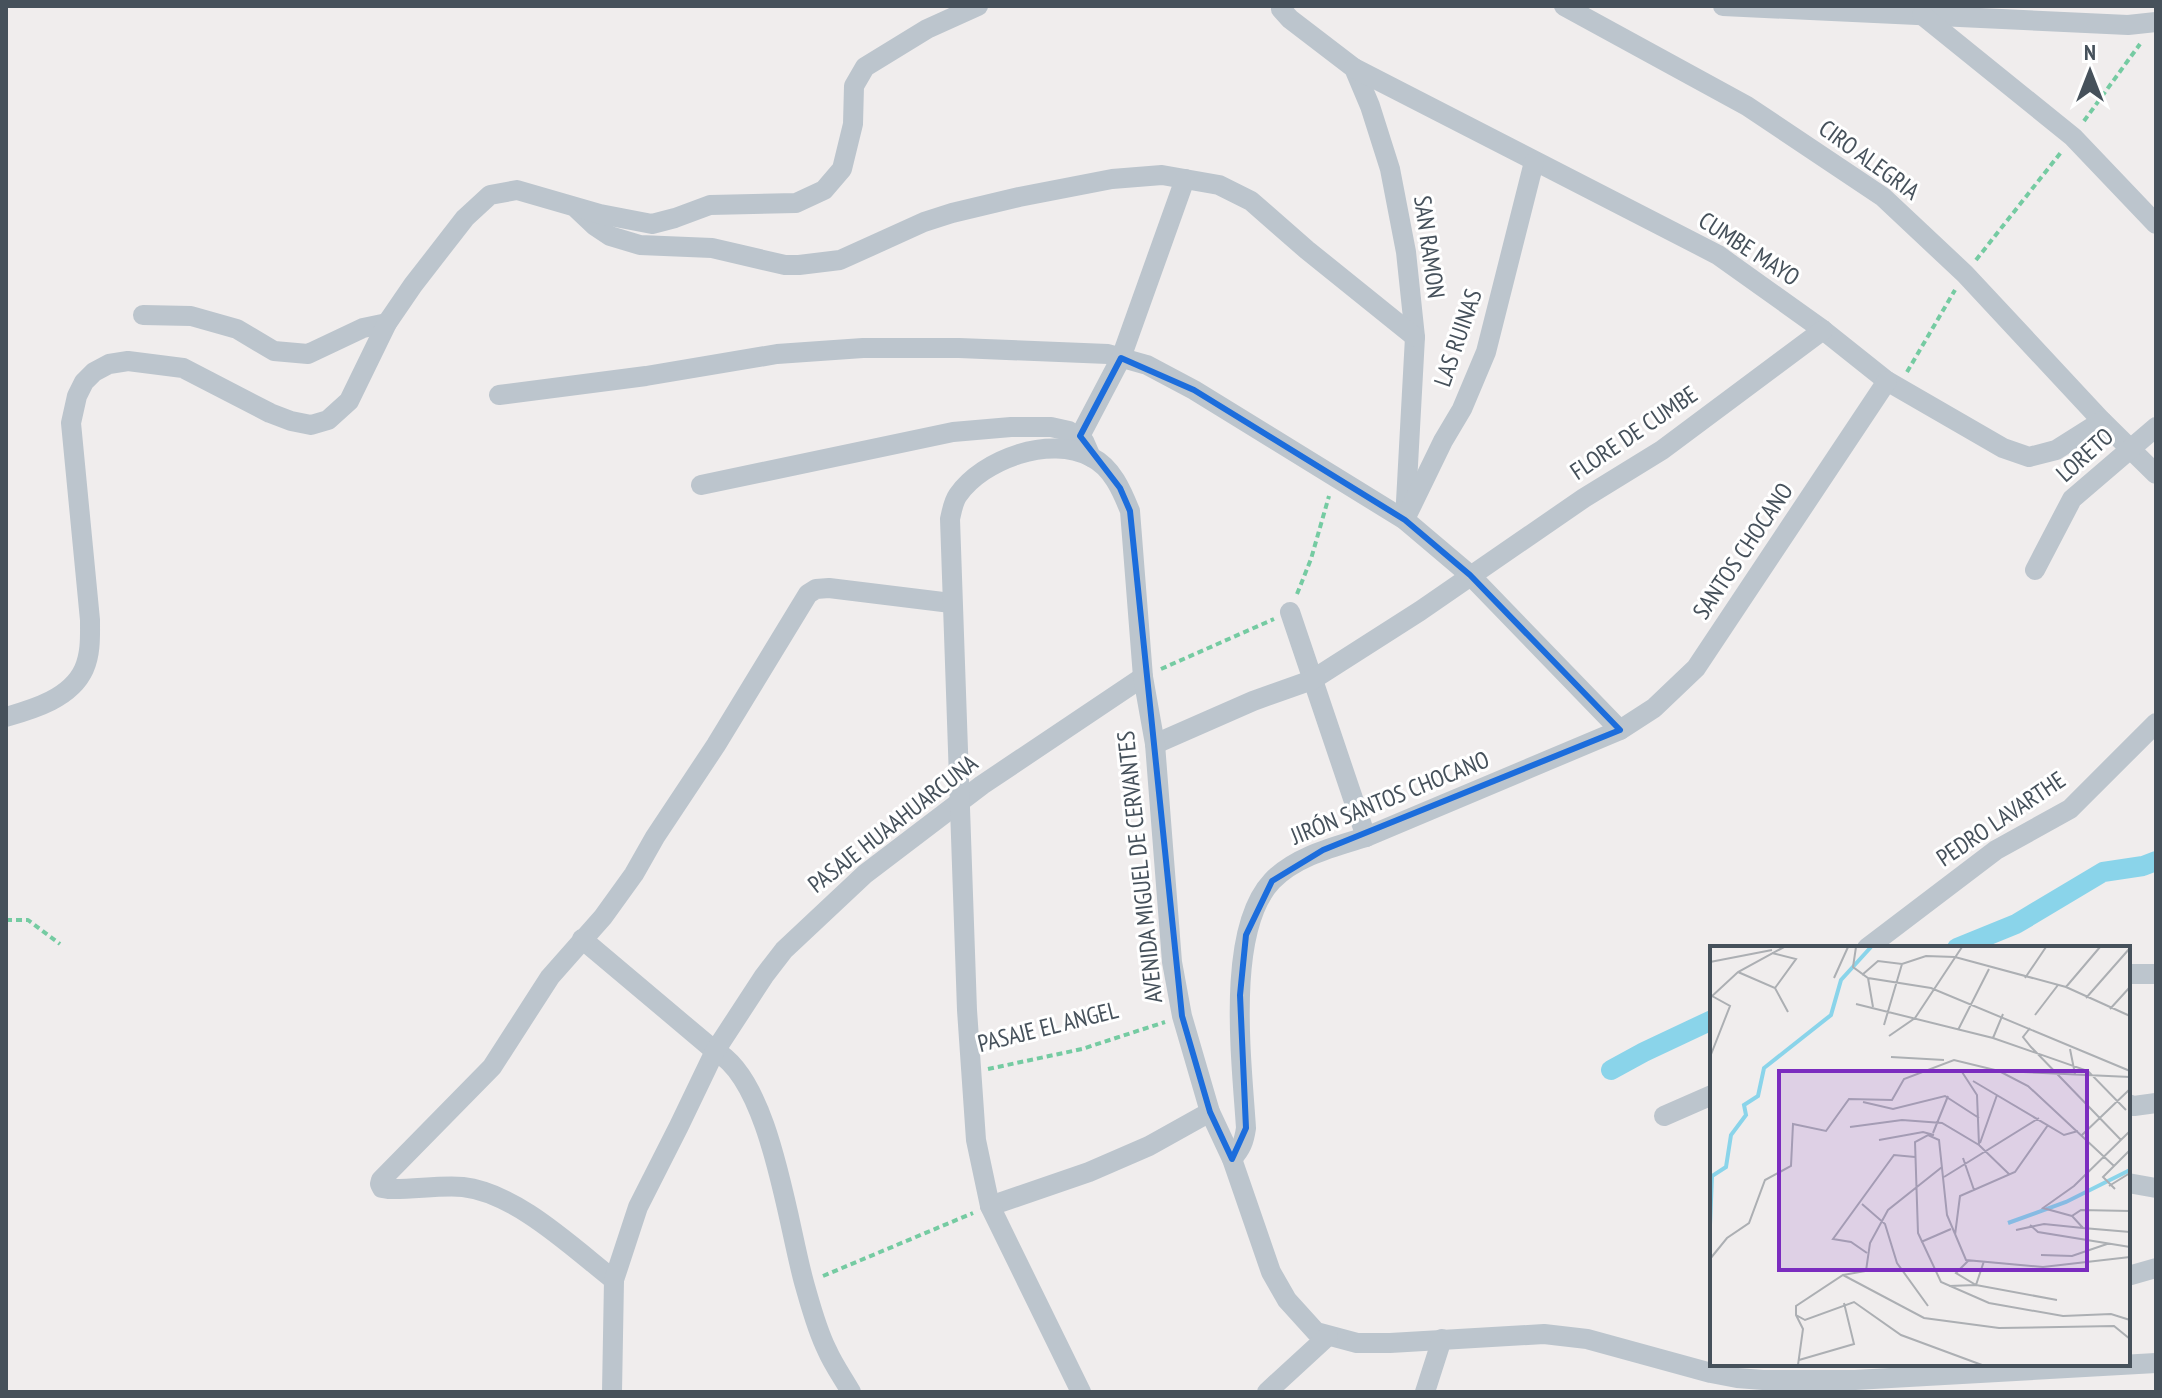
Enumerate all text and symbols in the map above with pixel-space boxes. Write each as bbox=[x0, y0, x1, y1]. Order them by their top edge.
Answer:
north arrow bbox=[2050, 32, 2130, 112]
text: N bbox=[2084, 38, 2096, 66]
street label: CIRO ALEGRIA bbox=[1813, 113, 1926, 207]
street label: SAN RAMON bbox=[1407, 194, 1452, 300]
street label: CUMBE MAYO bbox=[1693, 205, 1806, 293]
street label: LAS RUINAS bbox=[1426, 285, 1489, 391]
street label: FLORE DE CUMBE bbox=[1564, 379, 1703, 487]
street label: LORETO bbox=[2050, 421, 2120, 488]
street label: SANTOS CHOCANO bbox=[1686, 477, 1800, 625]
street label: AVENIDA MIGUEL DE CERVANTES bbox=[1110, 730, 1169, 1005]
street label: JIRÓN SANTOS CHOCANO bbox=[1285, 744, 1494, 852]
street label: PASAJE HUAAHUARCUNA bbox=[802, 747, 984, 900]
street label: PEDRO LAVARTHE bbox=[1930, 764, 2071, 873]
inset map bbox=[1710, 946, 2130, 1366]
street label: PASAJE EL ANGEL bbox=[974, 994, 1121, 1059]

